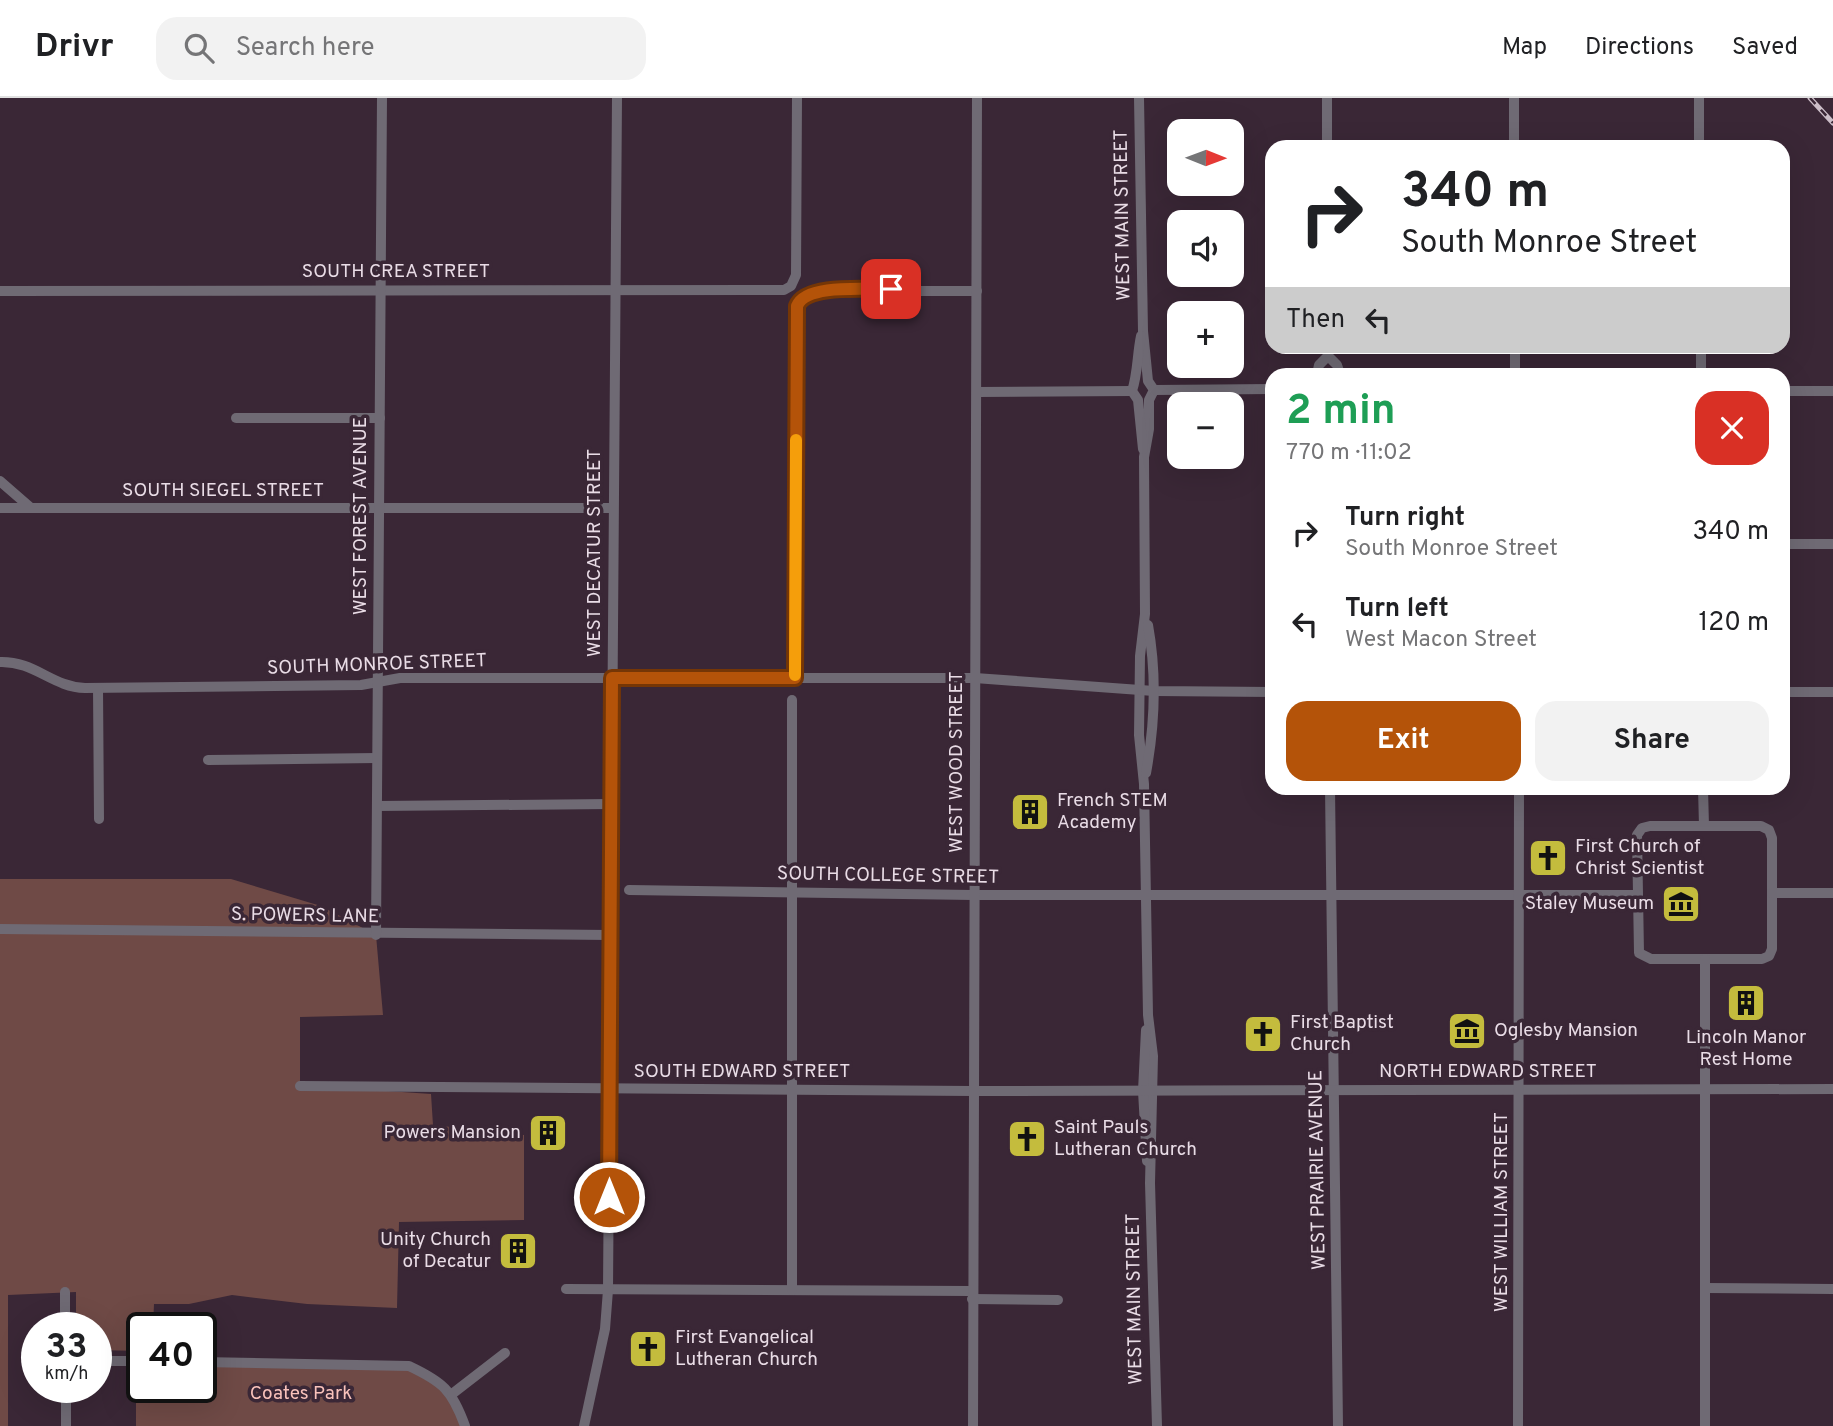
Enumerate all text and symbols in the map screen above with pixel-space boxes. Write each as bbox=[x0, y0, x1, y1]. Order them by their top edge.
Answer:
search box bbox=[156, 17, 646, 80]
text: Drivr bbox=[35, 27, 114, 69]
icon: search bbox=[180, 29, 218, 67]
text: Search here bbox=[236, 32, 375, 65]
text: Map bbox=[1502, 33, 1547, 63]
text: Directions bbox=[1585, 33, 1694, 63]
text: Saved bbox=[1732, 33, 1798, 63]
north arrow bbox=[1167, 119, 1244, 196]
map controls bbox=[1167, 119, 1244, 469]
street label: WEST MAIN STREET bbox=[1110, 129, 1136, 301]
text: 340 m bbox=[1401, 163, 1549, 225]
icon: right bbox=[1286, 168, 1377, 259]
button: sound bbox=[1167, 210, 1244, 287]
text: South Monroe Street bbox=[1401, 224, 1697, 264]
pin bbox=[861, 259, 921, 319]
street label: SOUTH CREA STREET bbox=[302, 260, 490, 284]
icon: arrive bbox=[872, 270, 910, 308]
button: + bbox=[1167, 301, 1244, 378]
icon: left bbox=[1359, 301, 1397, 339]
text: Then bbox=[1286, 304, 1345, 337]
text: 2 min bbox=[1286, 386, 1396, 439]
button: close bbox=[1695, 391, 1769, 465]
button: − bbox=[1167, 392, 1244, 469]
street label: WEST FOREST AVENUE bbox=[349, 417, 373, 615]
text: 770 m · 11:02 bbox=[1286, 439, 1412, 468]
street label: WEST DECATUR STREET bbox=[583, 449, 607, 657]
street label: SOUTH SIEGEL STREET bbox=[122, 479, 324, 503]
text: Turn right bbox=[1345, 502, 1465, 535]
icon: right bbox=[1286, 514, 1324, 552]
text: 340 m bbox=[1692, 516, 1769, 549]
text: South Monroe Street bbox=[1345, 535, 1558, 564]
text: Turn left bbox=[1345, 593, 1449, 626]
icon: left bbox=[1286, 605, 1324, 643]
text: 120 m bbox=[1699, 607, 1769, 640]
text: West Macon Street bbox=[1345, 626, 1537, 655]
street label: SOUTH MONROE STREET bbox=[267, 649, 487, 681]
street label: WEST WOOD STREET bbox=[945, 671, 969, 853]
button: Exit bbox=[1286, 701, 1521, 781]
button: Share bbox=[1535, 701, 1769, 781]
place label: French STEM Academy bbox=[1057, 789, 1168, 835]
building icon: French STEM Academy bbox=[1009, 791, 1051, 833]
place label: First Church of Christ Scientist bbox=[1575, 835, 1704, 881]
church icon: First Church of Christ Scientist bbox=[1527, 837, 1569, 879]
street label: SOUTH COLLEGE STREET bbox=[777, 862, 999, 890]
museum icon: Staley Museum bbox=[1660, 883, 1702, 925]
place label: Staley Museum bbox=[1525, 892, 1654, 916]
street label: S. POWERS LANE bbox=[231, 903, 379, 929]
building icon: Lincoln Manor Rest Home bbox=[1725, 982, 1767, 1024]
museum icon: Oglesby Mansion bbox=[1446, 1010, 1488, 1052]
place label: First Baptist Church bbox=[1290, 1011, 1394, 1057]
church icon: First Baptist Church bbox=[1242, 1013, 1284, 1055]
place label: Oglesby Mansion bbox=[1494, 1019, 1638, 1043]
place label: Lincoln Manor Rest Home bbox=[1686, 1026, 1807, 1072]
street label: SOUTH EDWARD STREET bbox=[634, 1060, 850, 1084]
street label: NORTH EDWARD STREET bbox=[1379, 1060, 1597, 1084]
street label: WEST PRAIRIE AVENUE bbox=[1304, 1070, 1332, 1270]
building icon: Powers Mansion bbox=[527, 1112, 569, 1154]
street label: WEST WILLIAM STREET bbox=[1490, 1112, 1514, 1312]
place label: Saint Pauls Lutheran Church bbox=[1054, 1116, 1197, 1162]
church icon: Saint Pauls Lutheran Church bbox=[1006, 1118, 1048, 1160]
place label: Powers Mansion bbox=[384, 1121, 521, 1145]
position arrow bbox=[572, 1160, 646, 1234]
street label: WEST MAIN STREET bbox=[1122, 1213, 1148, 1385]
place label: Unity Church of Decatur bbox=[380, 1228, 492, 1274]
building icon: Unity Church of Decatur bbox=[497, 1230, 539, 1272]
speed limit sign: 40 bbox=[126, 1312, 217, 1403]
text: 33 bbox=[46, 1326, 87, 1370]
place label: First Evangelical Lutheran Church bbox=[675, 1326, 818, 1372]
church icon: First Evangelical Lutheran Church bbox=[627, 1328, 669, 1370]
text: km/h bbox=[45, 1363, 88, 1386]
park label: Coates Park bbox=[250, 1382, 352, 1406]

